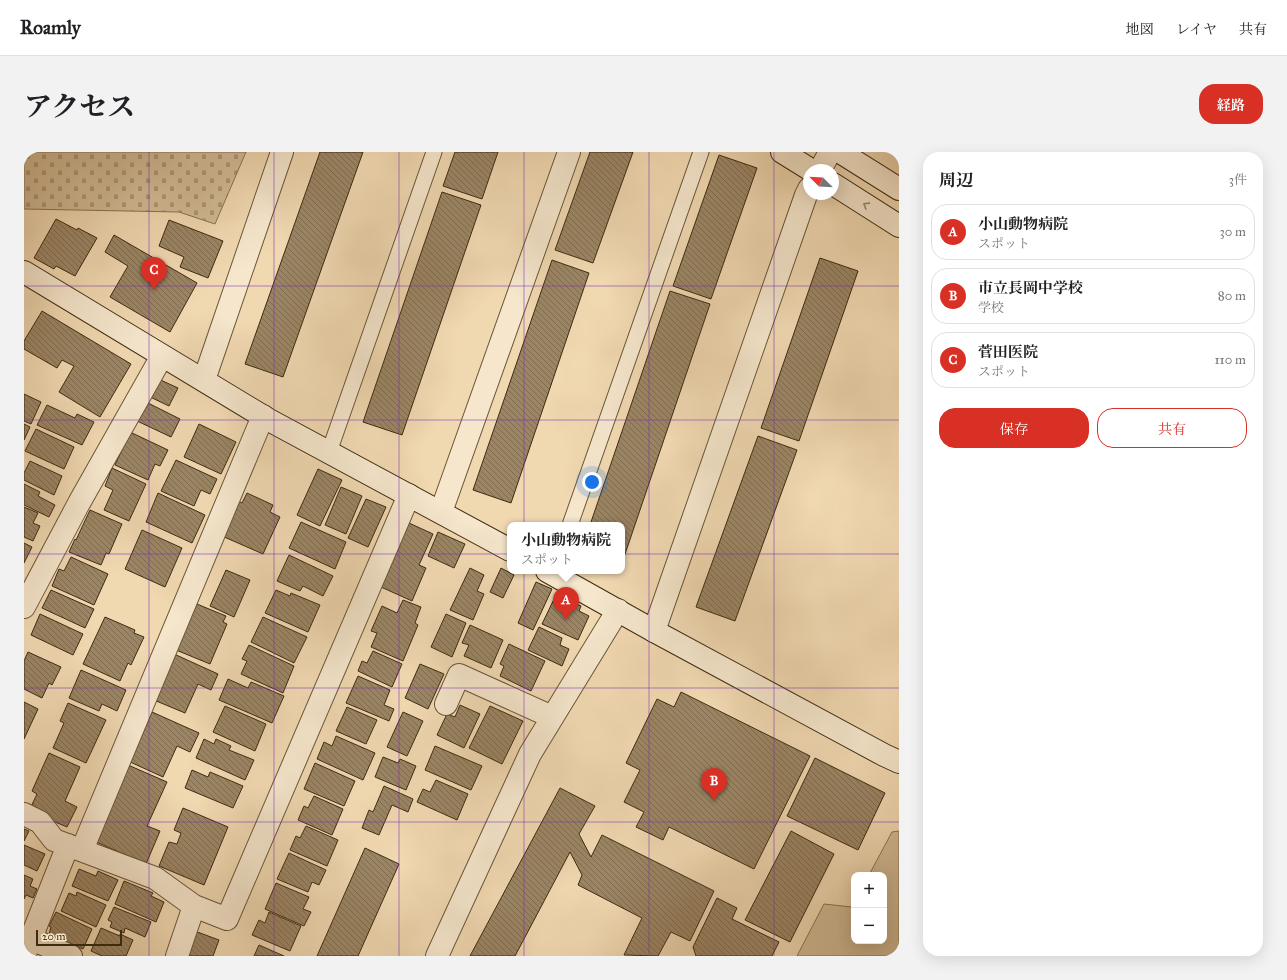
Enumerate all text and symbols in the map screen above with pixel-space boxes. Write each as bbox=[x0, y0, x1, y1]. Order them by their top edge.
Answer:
text: Roamly bbox=[20, 16, 81, 39]
text: 地図 bbox=[1126, 21, 1154, 38]
text: レイヤ bbox=[1176, 21, 1217, 38]
text: 共有 bbox=[1239, 21, 1267, 38]
button: 経路 bbox=[1199, 84, 1263, 124]
text: アクセス bbox=[24, 89, 135, 124]
north arrow bbox=[803, 164, 839, 200]
text: 周辺 bbox=[939, 170, 973, 191]
text: 3件 bbox=[1229, 172, 1247, 188]
one-way arrow bbox=[863, 203, 870, 210]
text: 小山動物病院 bbox=[978, 215, 1068, 233]
text: A bbox=[949, 224, 957, 240]
text: 30 m bbox=[1220, 224, 1246, 240]
text: スポット bbox=[978, 236, 1030, 252]
pin: C bbox=[141, 257, 167, 290]
text: 市立長岡中学校 bbox=[978, 279, 1083, 297]
text: B bbox=[949, 288, 957, 304]
text: 80 m bbox=[1218, 288, 1246, 304]
text: 学校 bbox=[978, 300, 1004, 316]
text: 菅田医院 bbox=[978, 343, 1038, 361]
text: C bbox=[949, 352, 957, 368]
text: 110 m bbox=[1214, 352, 1246, 368]
text: スポット bbox=[978, 364, 1030, 380]
button: 保存 bbox=[939, 408, 1089, 448]
button: 共有 bbox=[1097, 408, 1247, 448]
your location bbox=[582, 472, 602, 492]
popup bbox=[507, 522, 625, 574]
text: 小山動物病院 bbox=[521, 531, 611, 549]
text: スポット bbox=[521, 552, 573, 568]
pin: A bbox=[553, 587, 579, 620]
pin: B bbox=[701, 768, 727, 801]
map controls bbox=[851, 872, 887, 944]
button: + bbox=[851, 872, 887, 908]
button: − bbox=[851, 908, 887, 944]
scale bar bbox=[36, 928, 122, 947]
text: 20 m bbox=[42, 930, 65, 943]

